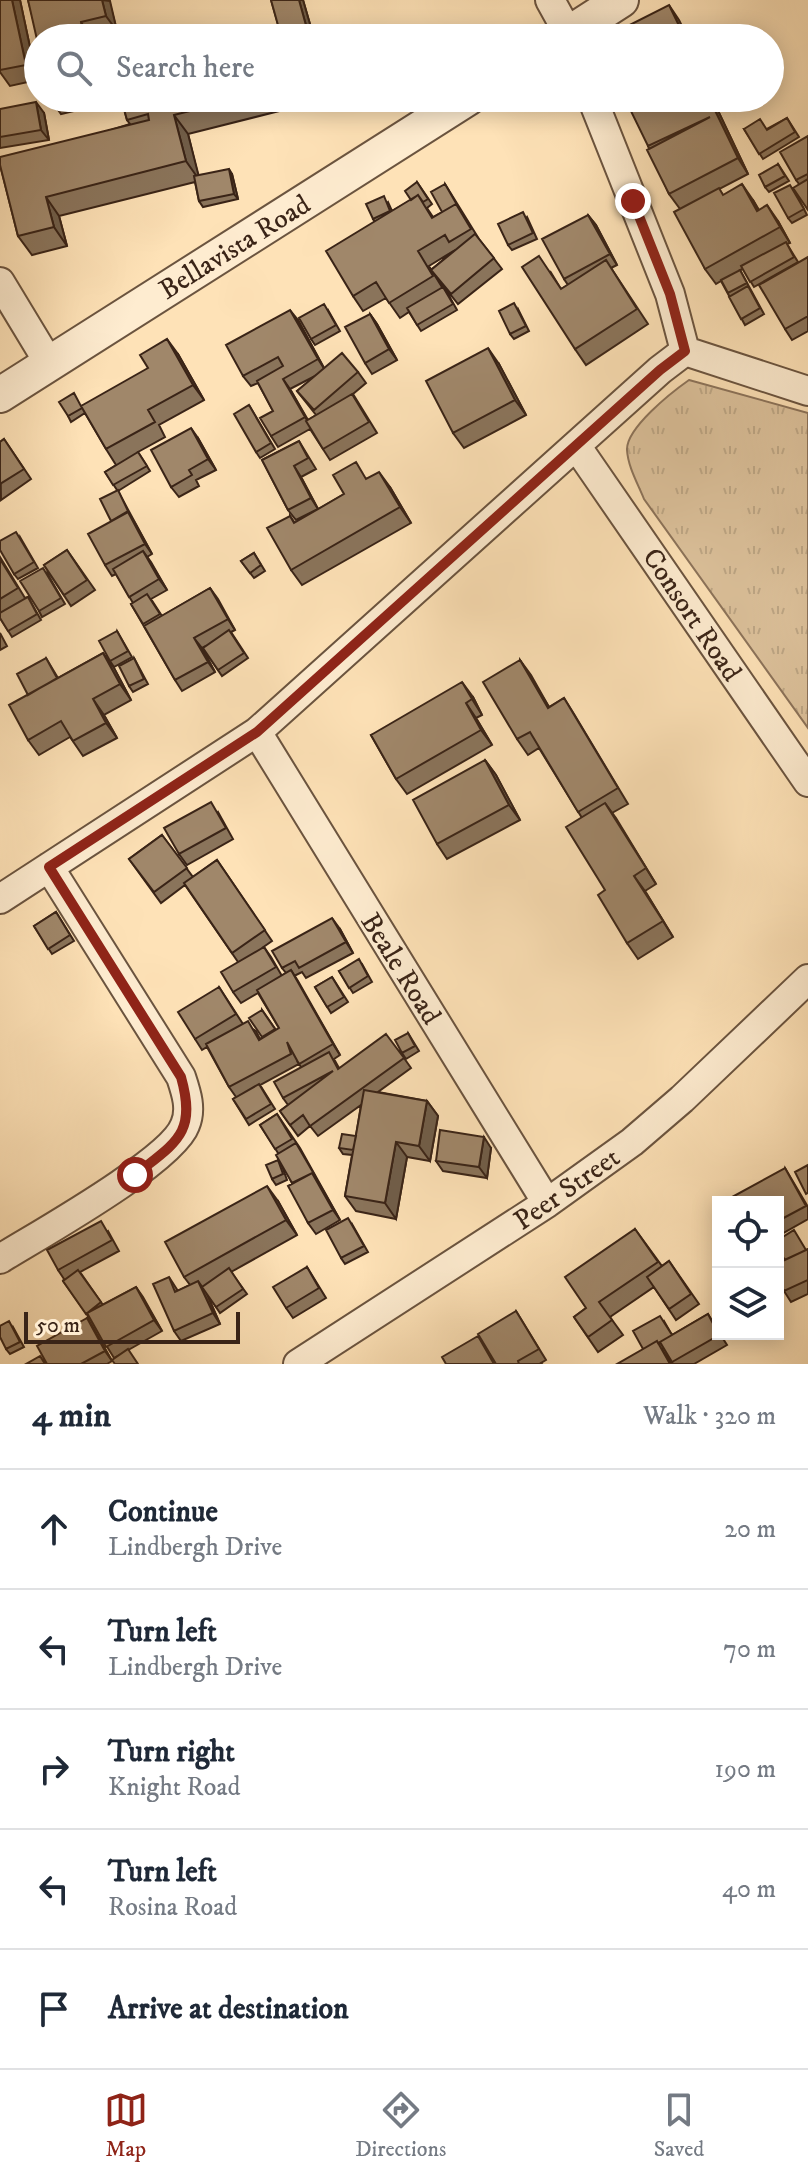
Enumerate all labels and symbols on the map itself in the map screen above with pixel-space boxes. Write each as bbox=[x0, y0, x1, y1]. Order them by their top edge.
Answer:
route end bbox=[615, 183, 651, 219]
street label: Bellavista Road bbox=[153, 187, 317, 308]
street label: Consort Road bbox=[634, 542, 749, 688]
street label: Beale Road bbox=[353, 906, 449, 1031]
street label: Peer Street bbox=[507, 1140, 627, 1238]
route start bbox=[117, 1157, 153, 1193]
scale bar bbox=[24, 1308, 240, 1344]

